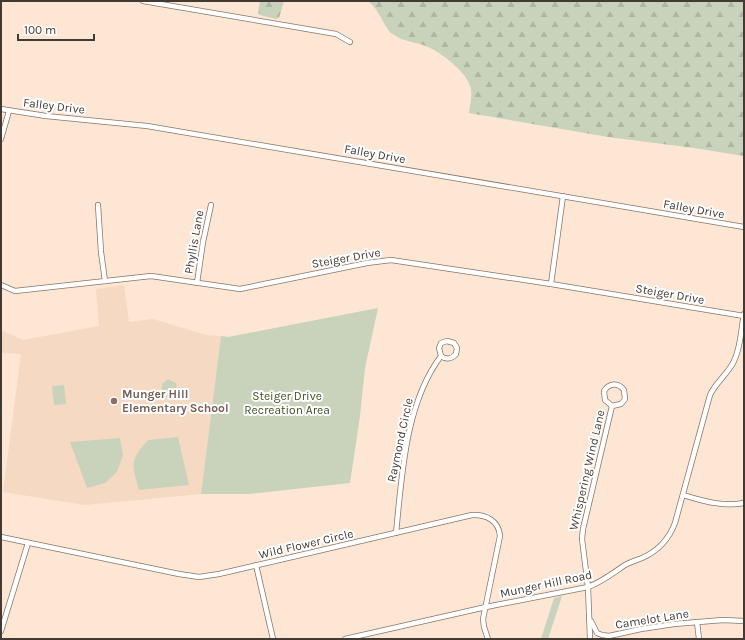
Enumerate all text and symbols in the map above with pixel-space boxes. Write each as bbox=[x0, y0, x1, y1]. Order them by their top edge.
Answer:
scale bar bbox=[18, 16, 94, 42]
text: 100 m bbox=[24, 23, 56, 37]
street label: Falley Drive bbox=[22, 95, 86, 117]
street label: Falley Drive bbox=[343, 142, 407, 166]
street label: Falley Drive bbox=[662, 197, 726, 221]
street label: Phyllis Lane bbox=[182, 209, 206, 275]
street label: Steiger Drive bbox=[310, 245, 382, 271]
street label: Steiger Drive bbox=[634, 281, 706, 307]
place label: Munger Hill Elementary School bbox=[122, 387, 229, 415]
park label: Steiger Drive Recreation Area bbox=[244, 389, 330, 417]
marker: Munger Hill Elementary School bbox=[109, 396, 119, 406]
street label: Raymond Circle bbox=[384, 397, 416, 483]
street label: Whispering Wind Lane bbox=[566, 409, 608, 531]
street label: Wild Flower Circle bbox=[257, 526, 355, 562]
street label: Munger Hill Road bbox=[499, 567, 593, 601]
street label: Camelot Lane bbox=[614, 606, 690, 632]

